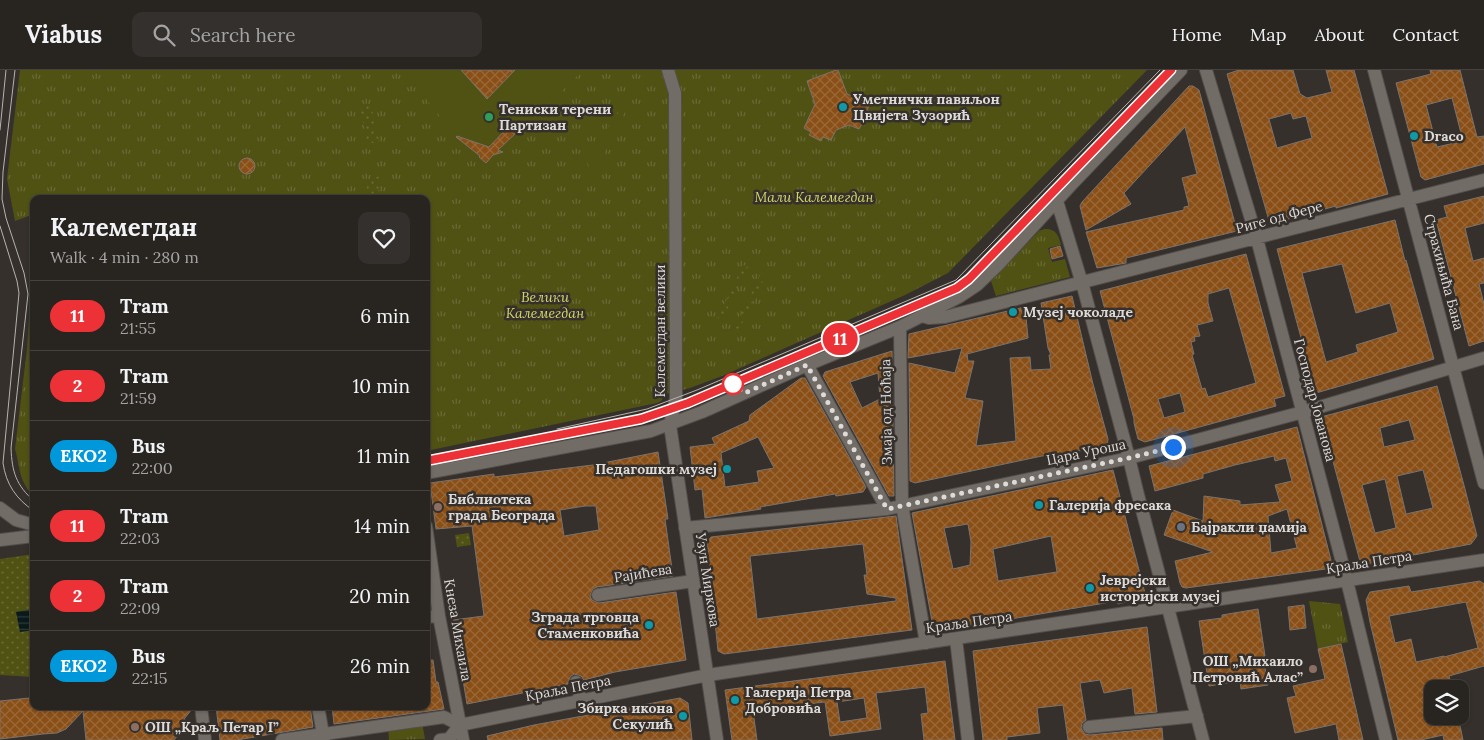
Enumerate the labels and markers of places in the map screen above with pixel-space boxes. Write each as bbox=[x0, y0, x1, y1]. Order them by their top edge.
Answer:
place label: Уметнички павиљон Цвијета Зузорић bbox=[853, 90, 1000, 124]
place label: Тениски терени Партизан bbox=[499, 100, 611, 134]
marker: Уметнички павиљон Цвијета Зузорић bbox=[837, 101, 849, 113]
marker: Тениски терени Партизан bbox=[483, 111, 495, 123]
place label: Draco bbox=[1424, 127, 1464, 145]
marker: Draco bbox=[1408, 130, 1420, 142]
place label: Музеј чоколаде bbox=[1023, 303, 1133, 321]
marker: Музеј чоколаде bbox=[1007, 306, 1019, 318]
unlabelled marker bbox=[722, 373, 744, 395]
place label: Педагошки музеј bbox=[595, 460, 717, 478]
marker: Педагошки музеј bbox=[721, 463, 733, 475]
place label: Библиотека града Београда bbox=[448, 490, 556, 524]
place label: Галерија фресака bbox=[1049, 496, 1172, 514]
marker: Галерија фресака bbox=[1033, 499, 1045, 511]
marker: Библиотека града Београда bbox=[432, 501, 444, 513]
place label: Бајракли џамија bbox=[1191, 518, 1307, 536]
marker: Бајракли џамија bbox=[1175, 521, 1187, 533]
place label: Јеврејски историјски музеј bbox=[1100, 571, 1220, 605]
marker: Јеврејски историјски музеј bbox=[1084, 582, 1096, 594]
place label: Зграда трговца Стаменковића bbox=[531, 608, 640, 642]
marker: Зграда трговца Стаменковића bbox=[643, 619, 655, 631]
place label: ОШ „Михаило Петровић Алас” bbox=[1192, 652, 1303, 686]
marker: ОШ „Михаило Петровић Алас” bbox=[1307, 663, 1319, 675]
place label: Галерија Петра Добровића bbox=[745, 683, 852, 717]
marker: Галерија Петра Добровића bbox=[729, 694, 741, 706]
place label: Збирка икона Секулић bbox=[577, 699, 674, 733]
marker: Збирка икона Секулић bbox=[677, 710, 689, 722]
place label: ОШ „Краљ Петар I” bbox=[145, 718, 279, 736]
marker: ОШ „Краљ Петар I” bbox=[129, 721, 141, 733]

